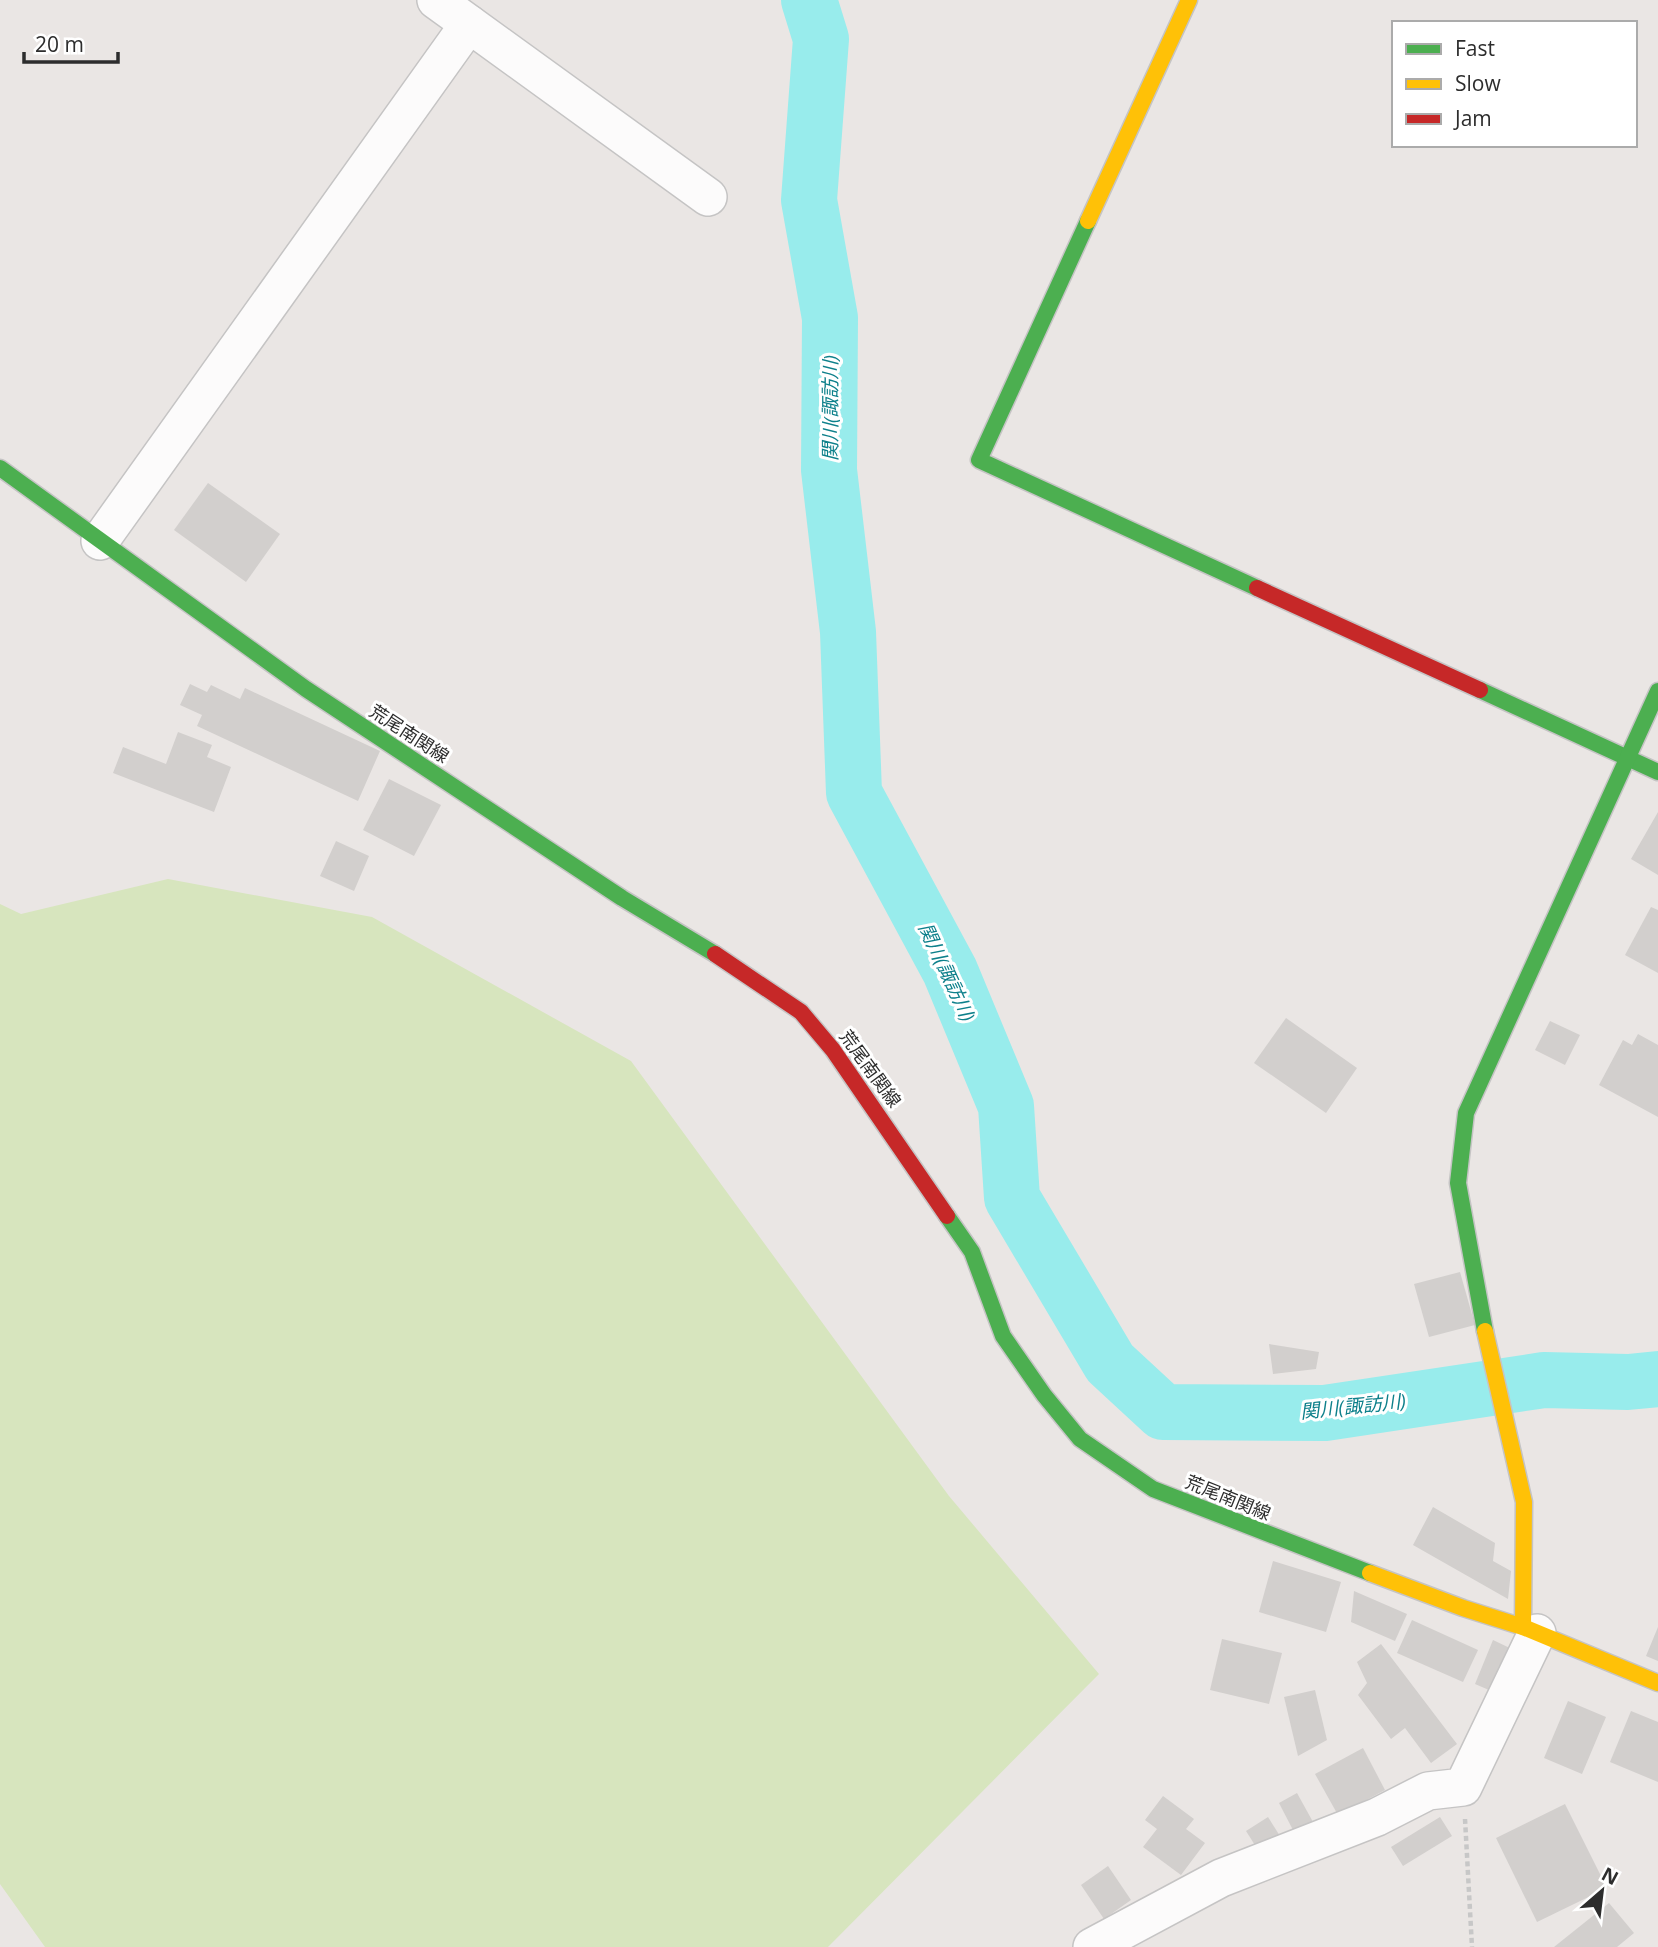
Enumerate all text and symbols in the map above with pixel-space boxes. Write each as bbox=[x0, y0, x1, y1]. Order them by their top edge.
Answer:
scale bar bbox=[24, 21, 119, 65]
legend bbox=[1392, 21, 1637, 147]
text: 20 m bbox=[35, 30, 84, 58]
text: Fast bbox=[1455, 34, 1495, 62]
text: Slow bbox=[1455, 69, 1501, 97]
text: Jam bbox=[1453, 104, 1492, 132]
water label: 関川(諏訪川) bbox=[817, 355, 843, 461]
street label: 荒尾南関線 bbox=[365, 699, 454, 768]
water label: 関川(諏訪川) bbox=[913, 919, 981, 1025]
street label: 荒尾南関線 bbox=[835, 1025, 907, 1112]
water label: 関川(諏訪川) bbox=[1299, 1388, 1407, 1424]
street label: 荒尾南関線 bbox=[1182, 1469, 1275, 1525]
north arrow bbox=[1567, 1856, 1637, 1926]
text: N bbox=[1597, 1861, 1623, 1891]

